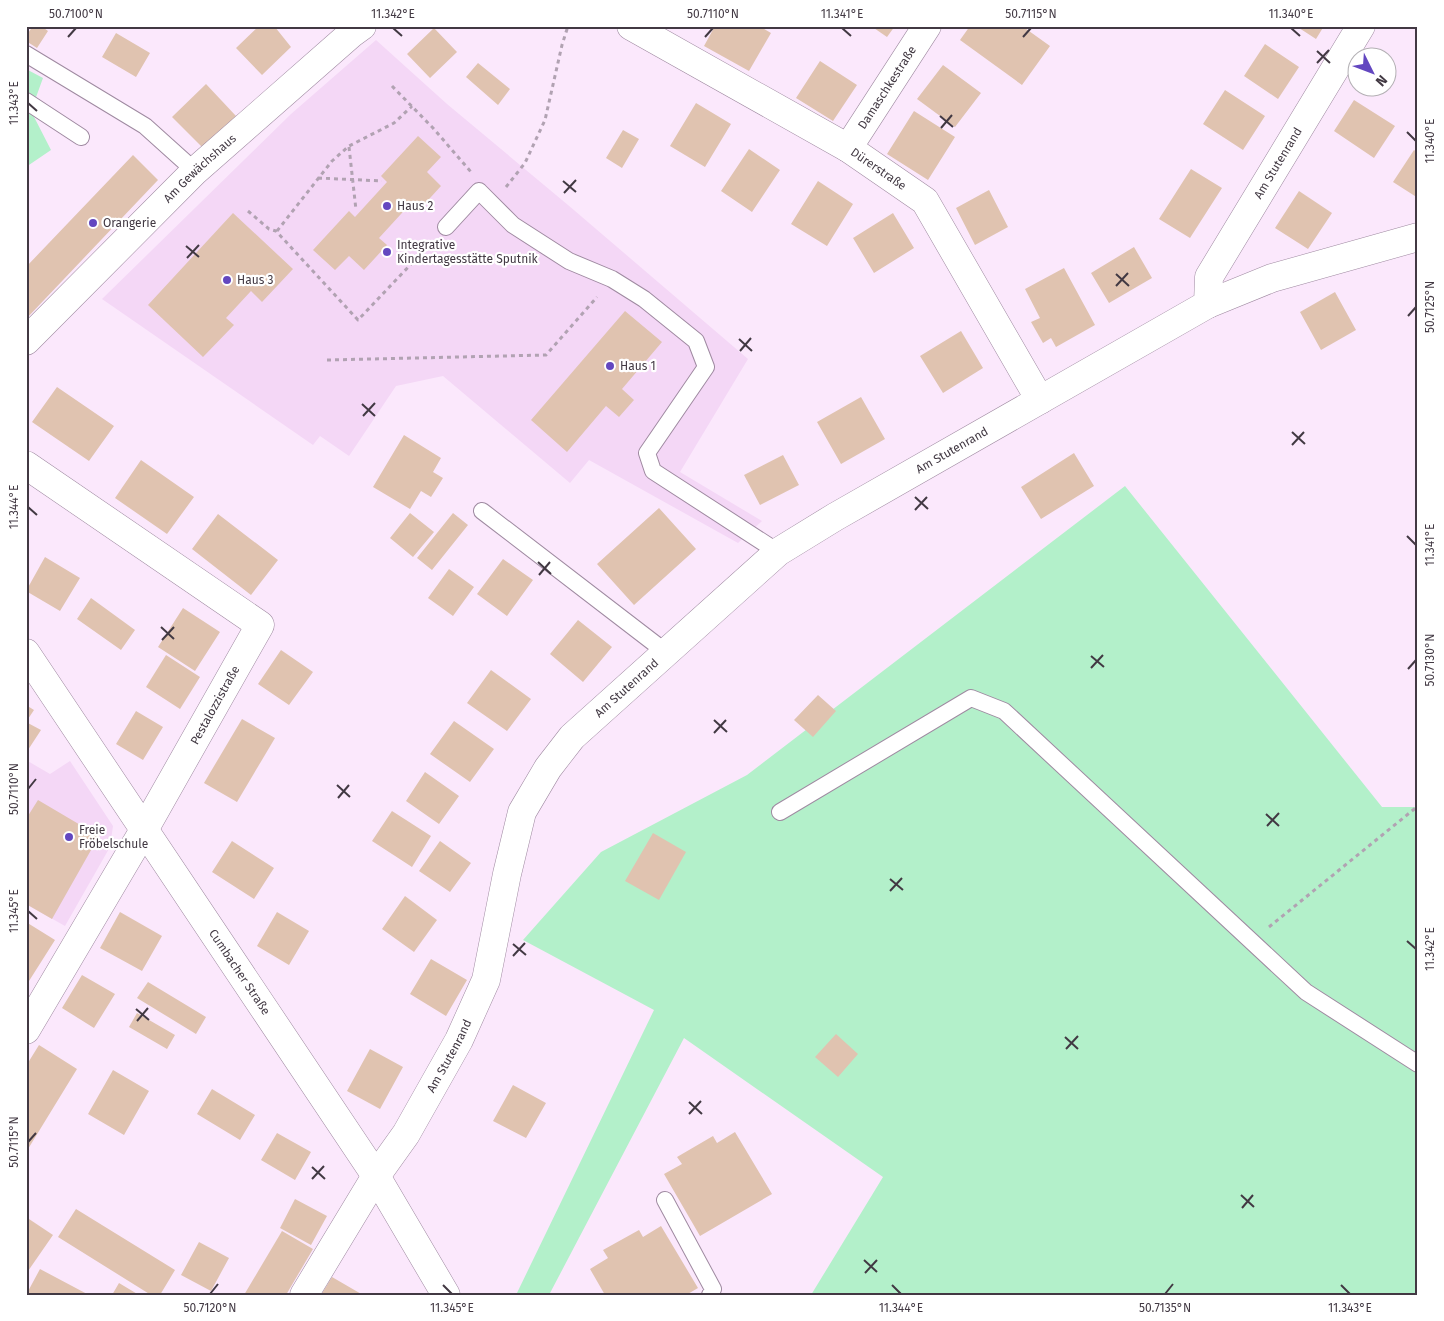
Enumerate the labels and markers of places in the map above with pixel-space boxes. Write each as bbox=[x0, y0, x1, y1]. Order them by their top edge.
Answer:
place label: Haus 2 bbox=[397, 199, 433, 213]
marker: Haus 2 bbox=[381, 200, 393, 212]
place label: Orangerie bbox=[103, 216, 156, 230]
marker: Orangerie bbox=[87, 217, 99, 229]
place label: Integrative Kindertagesstätte Sputnik bbox=[397, 238, 539, 266]
marker: Integrative Kindertagesstätte Sputnik bbox=[381, 246, 393, 258]
place label: Haus 3 bbox=[237, 273, 273, 287]
marker: Haus 3 bbox=[221, 274, 233, 286]
place label: Haus 1 bbox=[620, 359, 656, 373]
marker: Haus 1 bbox=[604, 360, 616, 372]
place label: Freie Fröbelschule bbox=[79, 823, 148, 851]
marker: Freie Fröbelschule bbox=[63, 831, 75, 843]

